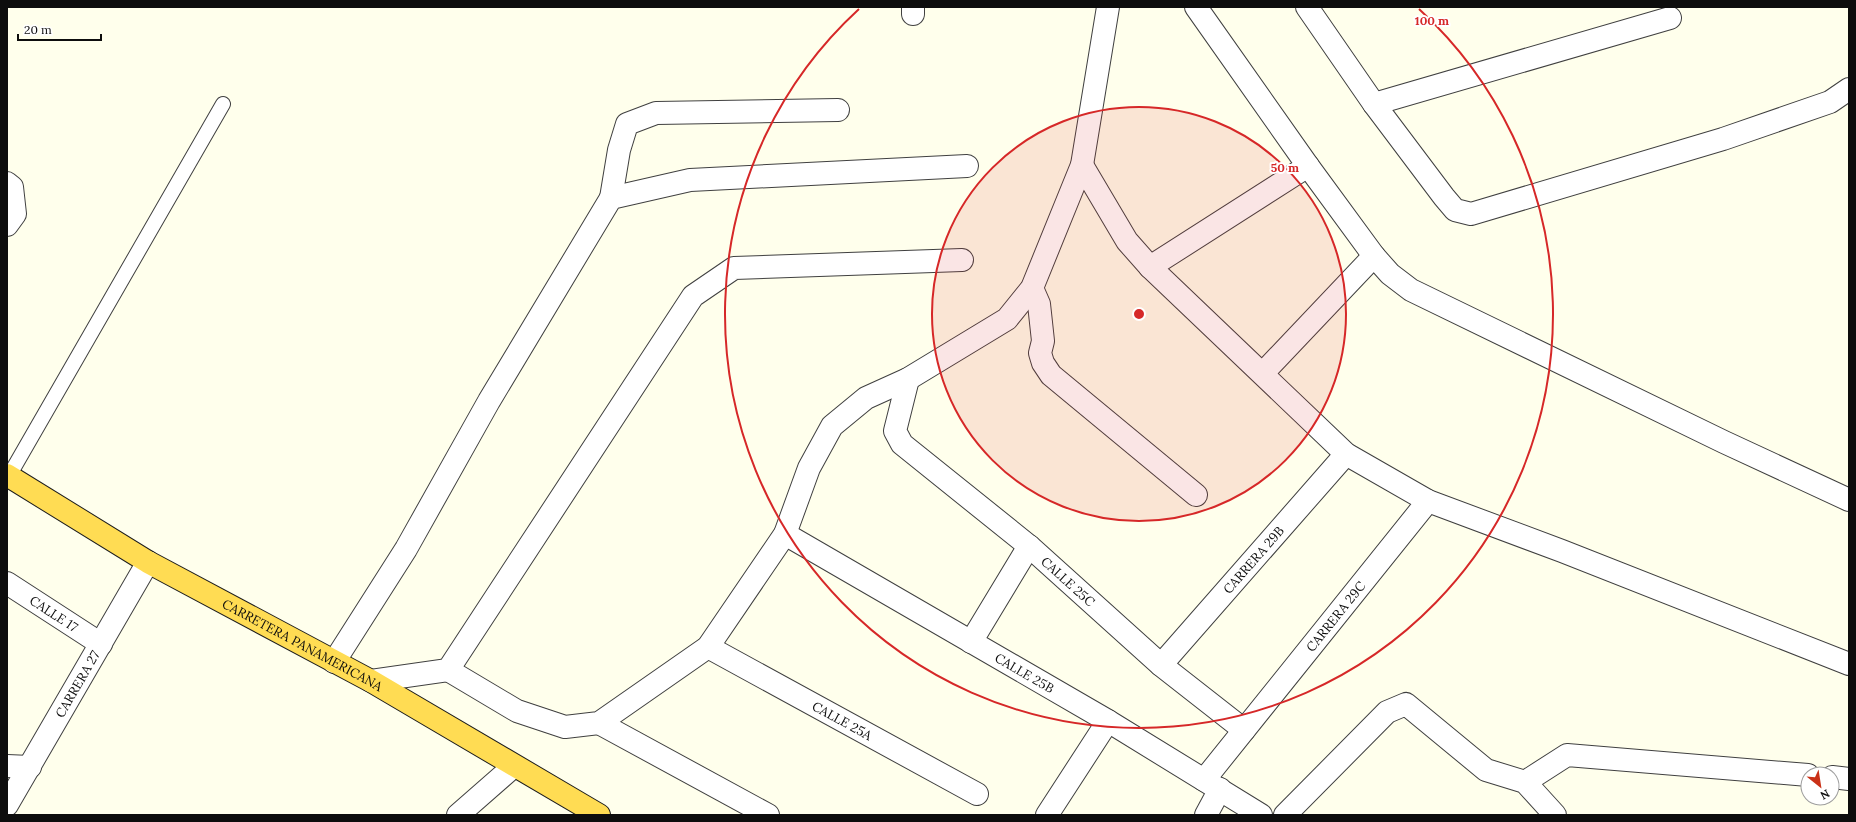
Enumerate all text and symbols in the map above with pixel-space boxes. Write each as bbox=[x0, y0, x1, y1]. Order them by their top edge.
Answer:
text: 100 m bbox=[1415, 13, 1449, 28]
scale bar bbox=[18, 16, 101, 42]
text: 20 m bbox=[24, 22, 52, 37]
text: 50 m bbox=[1271, 160, 1299, 175]
centre of rings bbox=[1132, 307, 1146, 321]
street label: CARRERA 29B bbox=[1219, 523, 1288, 597]
street label: CALLE 25C bbox=[1037, 553, 1098, 610]
street label: CARRERA 29C bbox=[1302, 578, 1369, 655]
street label: CALLE 17 bbox=[26, 592, 81, 636]
street label: CARRETERA PANAMERICANA bbox=[219, 595, 386, 695]
street label: CARRERA 27 bbox=[52, 647, 104, 721]
street label: CALLE 25B bbox=[992, 649, 1057, 697]
street label: CALLE 25A bbox=[809, 698, 876, 744]
north arrow bbox=[1800, 766, 1840, 806]
text: N bbox=[1817, 786, 1832, 803]

